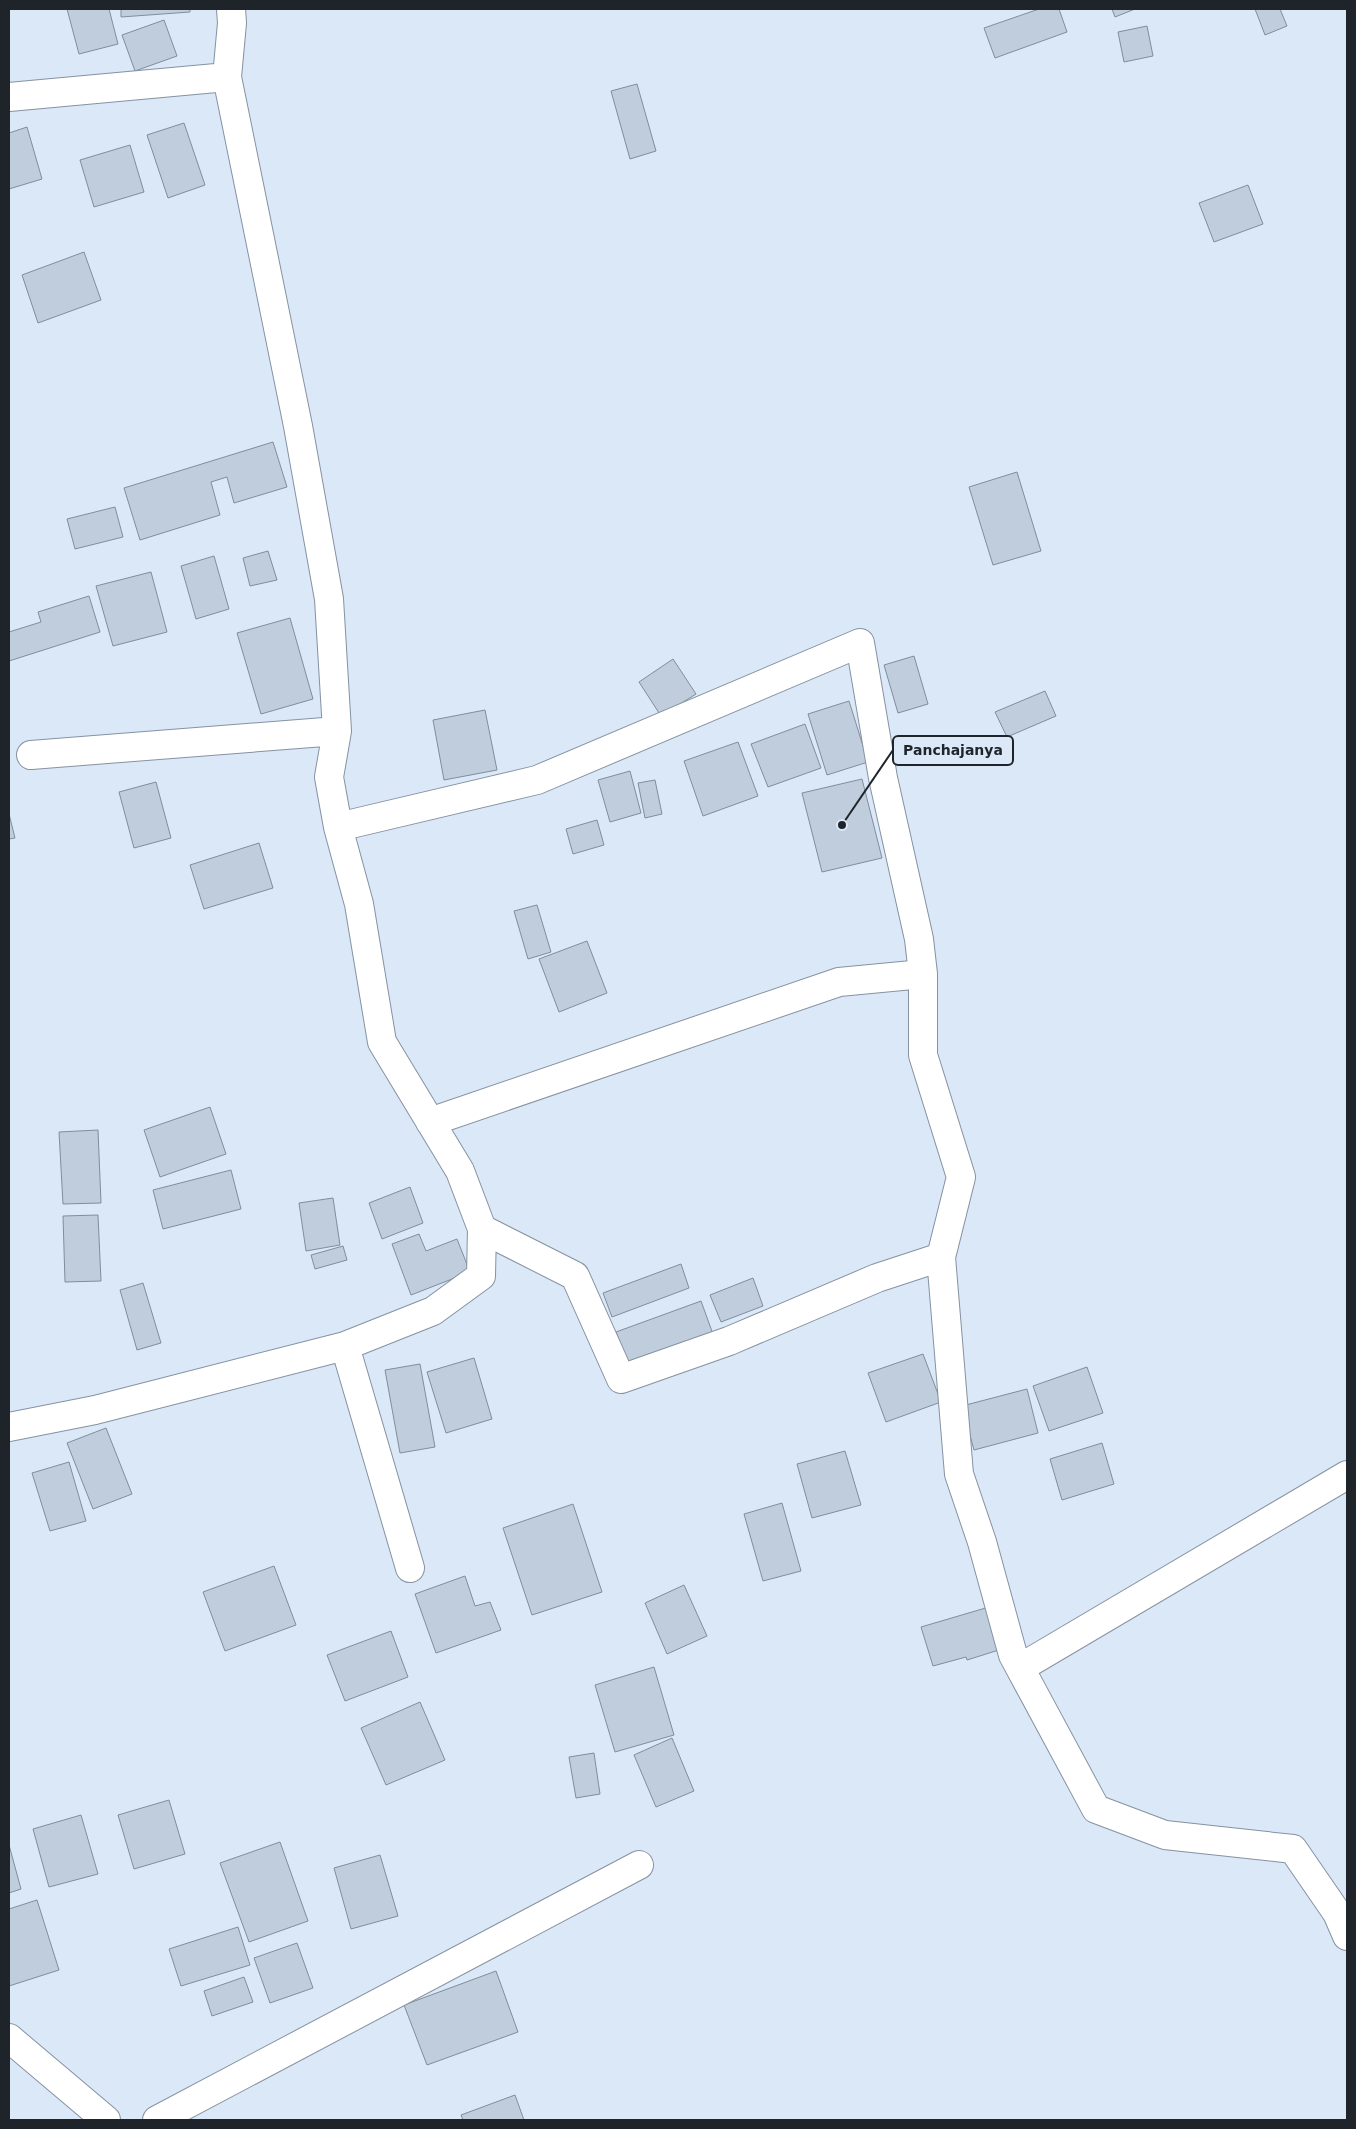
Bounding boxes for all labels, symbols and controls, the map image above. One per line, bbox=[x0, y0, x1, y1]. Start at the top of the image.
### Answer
callout: Panchajanya bbox=[893, 736, 1013, 765]
text: Panchajanya bbox=[903, 742, 1003, 758]

